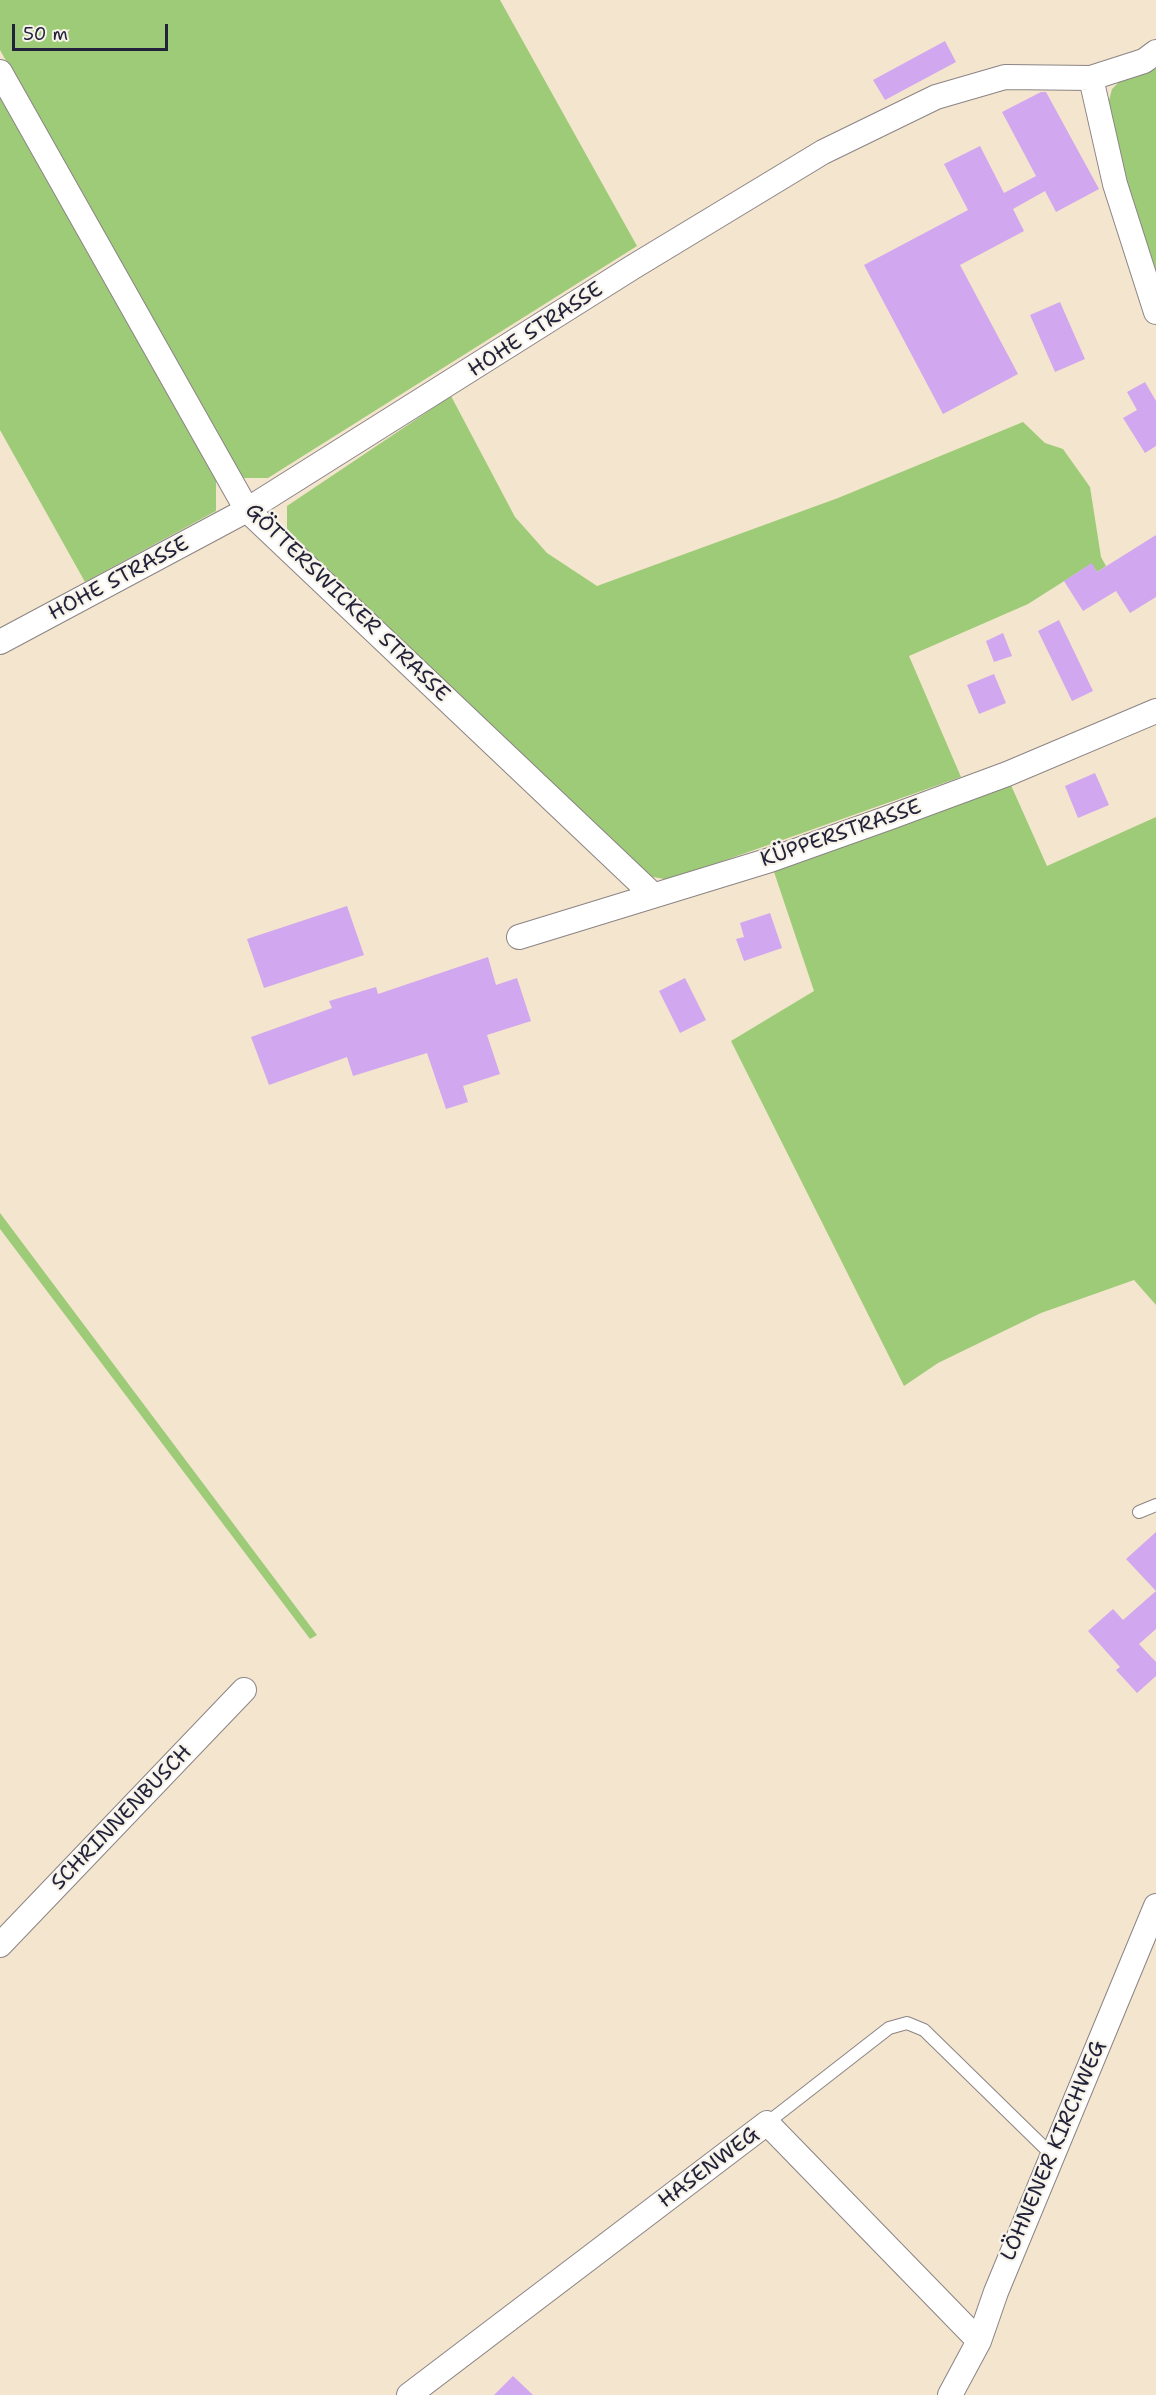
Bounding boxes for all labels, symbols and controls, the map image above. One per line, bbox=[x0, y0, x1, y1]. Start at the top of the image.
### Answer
scale bar bbox=[15, 12, 171, 50]
text: 50 m bbox=[23, 22, 68, 46]
street label: HOHE STRASSE bbox=[464, 277, 608, 383]
street label: GÖTTERSWICKER STRASSE bbox=[240, 499, 454, 707]
street label: HOHE STRASSE bbox=[45, 531, 193, 627]
street label: KÜPPERSTRASSE bbox=[757, 795, 925, 873]
street label: SCHRINNENBUSCH bbox=[46, 1740, 198, 1896]
street label: LÖHNENER KIRCHWEG bbox=[996, 2037, 1112, 2265]
street label: HASENWEG bbox=[654, 2122, 764, 2214]

